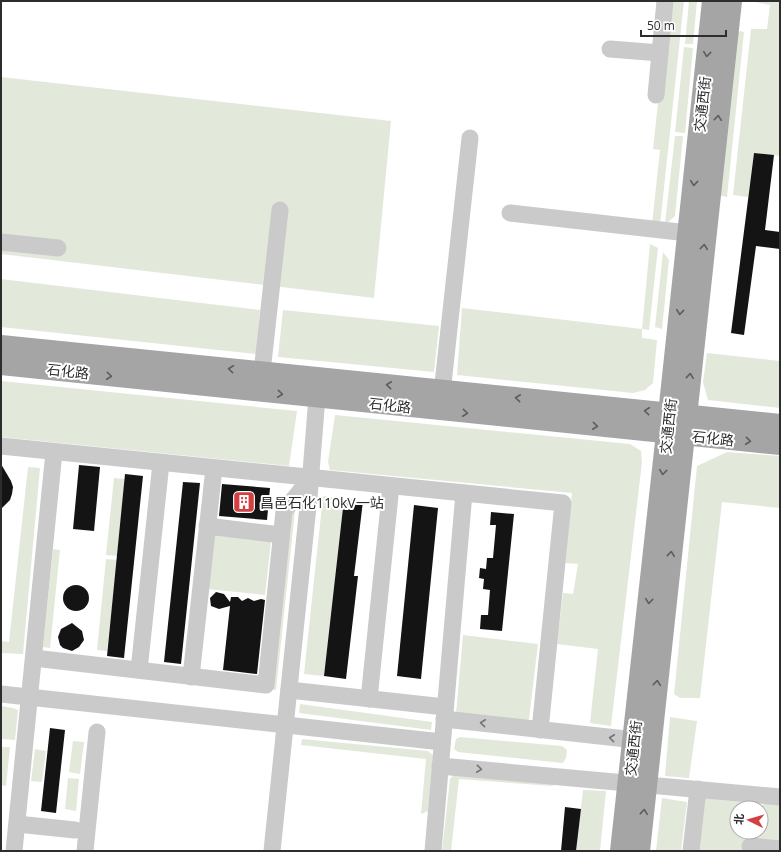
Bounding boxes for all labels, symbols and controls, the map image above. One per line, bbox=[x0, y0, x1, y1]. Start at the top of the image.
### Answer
scale bar bbox=[641, 12, 726, 38]
text: 50 m bbox=[647, 17, 675, 34]
one-way arrow bbox=[703, 51, 712, 57]
street label: 交通西街 bbox=[690, 75, 714, 133]
one-way arrow bbox=[714, 115, 723, 121]
one-way arrow bbox=[689, 180, 698, 186]
one-way arrow bbox=[700, 244, 709, 250]
one-way arrow bbox=[676, 309, 685, 315]
street label: 石化路 bbox=[46, 359, 90, 383]
one-way arrow bbox=[228, 365, 234, 374]
one-way arrow bbox=[106, 371, 112, 380]
one-way arrow bbox=[686, 373, 695, 379]
one-way arrow bbox=[386, 380, 392, 389]
one-way arrow bbox=[277, 389, 284, 398]
street label: 石化路 bbox=[368, 393, 412, 417]
one-way arrow bbox=[515, 394, 521, 403]
street label: 交通西街 bbox=[656, 397, 680, 455]
one-way arrow bbox=[644, 407, 650, 416]
one-way arrow bbox=[462, 408, 469, 417]
one-way arrow bbox=[592, 421, 598, 430]
street label: 石化路 bbox=[691, 426, 735, 450]
one-way arrow bbox=[745, 436, 751, 445]
one-way arrow bbox=[659, 469, 668, 475]
building icon: 昌邑石化110kV一站 bbox=[231, 489, 257, 515]
place label: 昌邑石化110kV一站 bbox=[260, 493, 384, 512]
one-way arrow bbox=[666, 551, 675, 557]
one-way arrow bbox=[645, 598, 654, 604]
one-way arrow bbox=[653, 680, 662, 686]
one-way arrow bbox=[480, 719, 486, 728]
street label: 交通西街 bbox=[621, 719, 645, 777]
one-way arrow bbox=[609, 733, 615, 742]
one-way arrow bbox=[476, 765, 482, 774]
north arrow bbox=[729, 800, 769, 840]
one-way arrow bbox=[639, 809, 648, 815]
text: 北 bbox=[731, 813, 746, 825]

